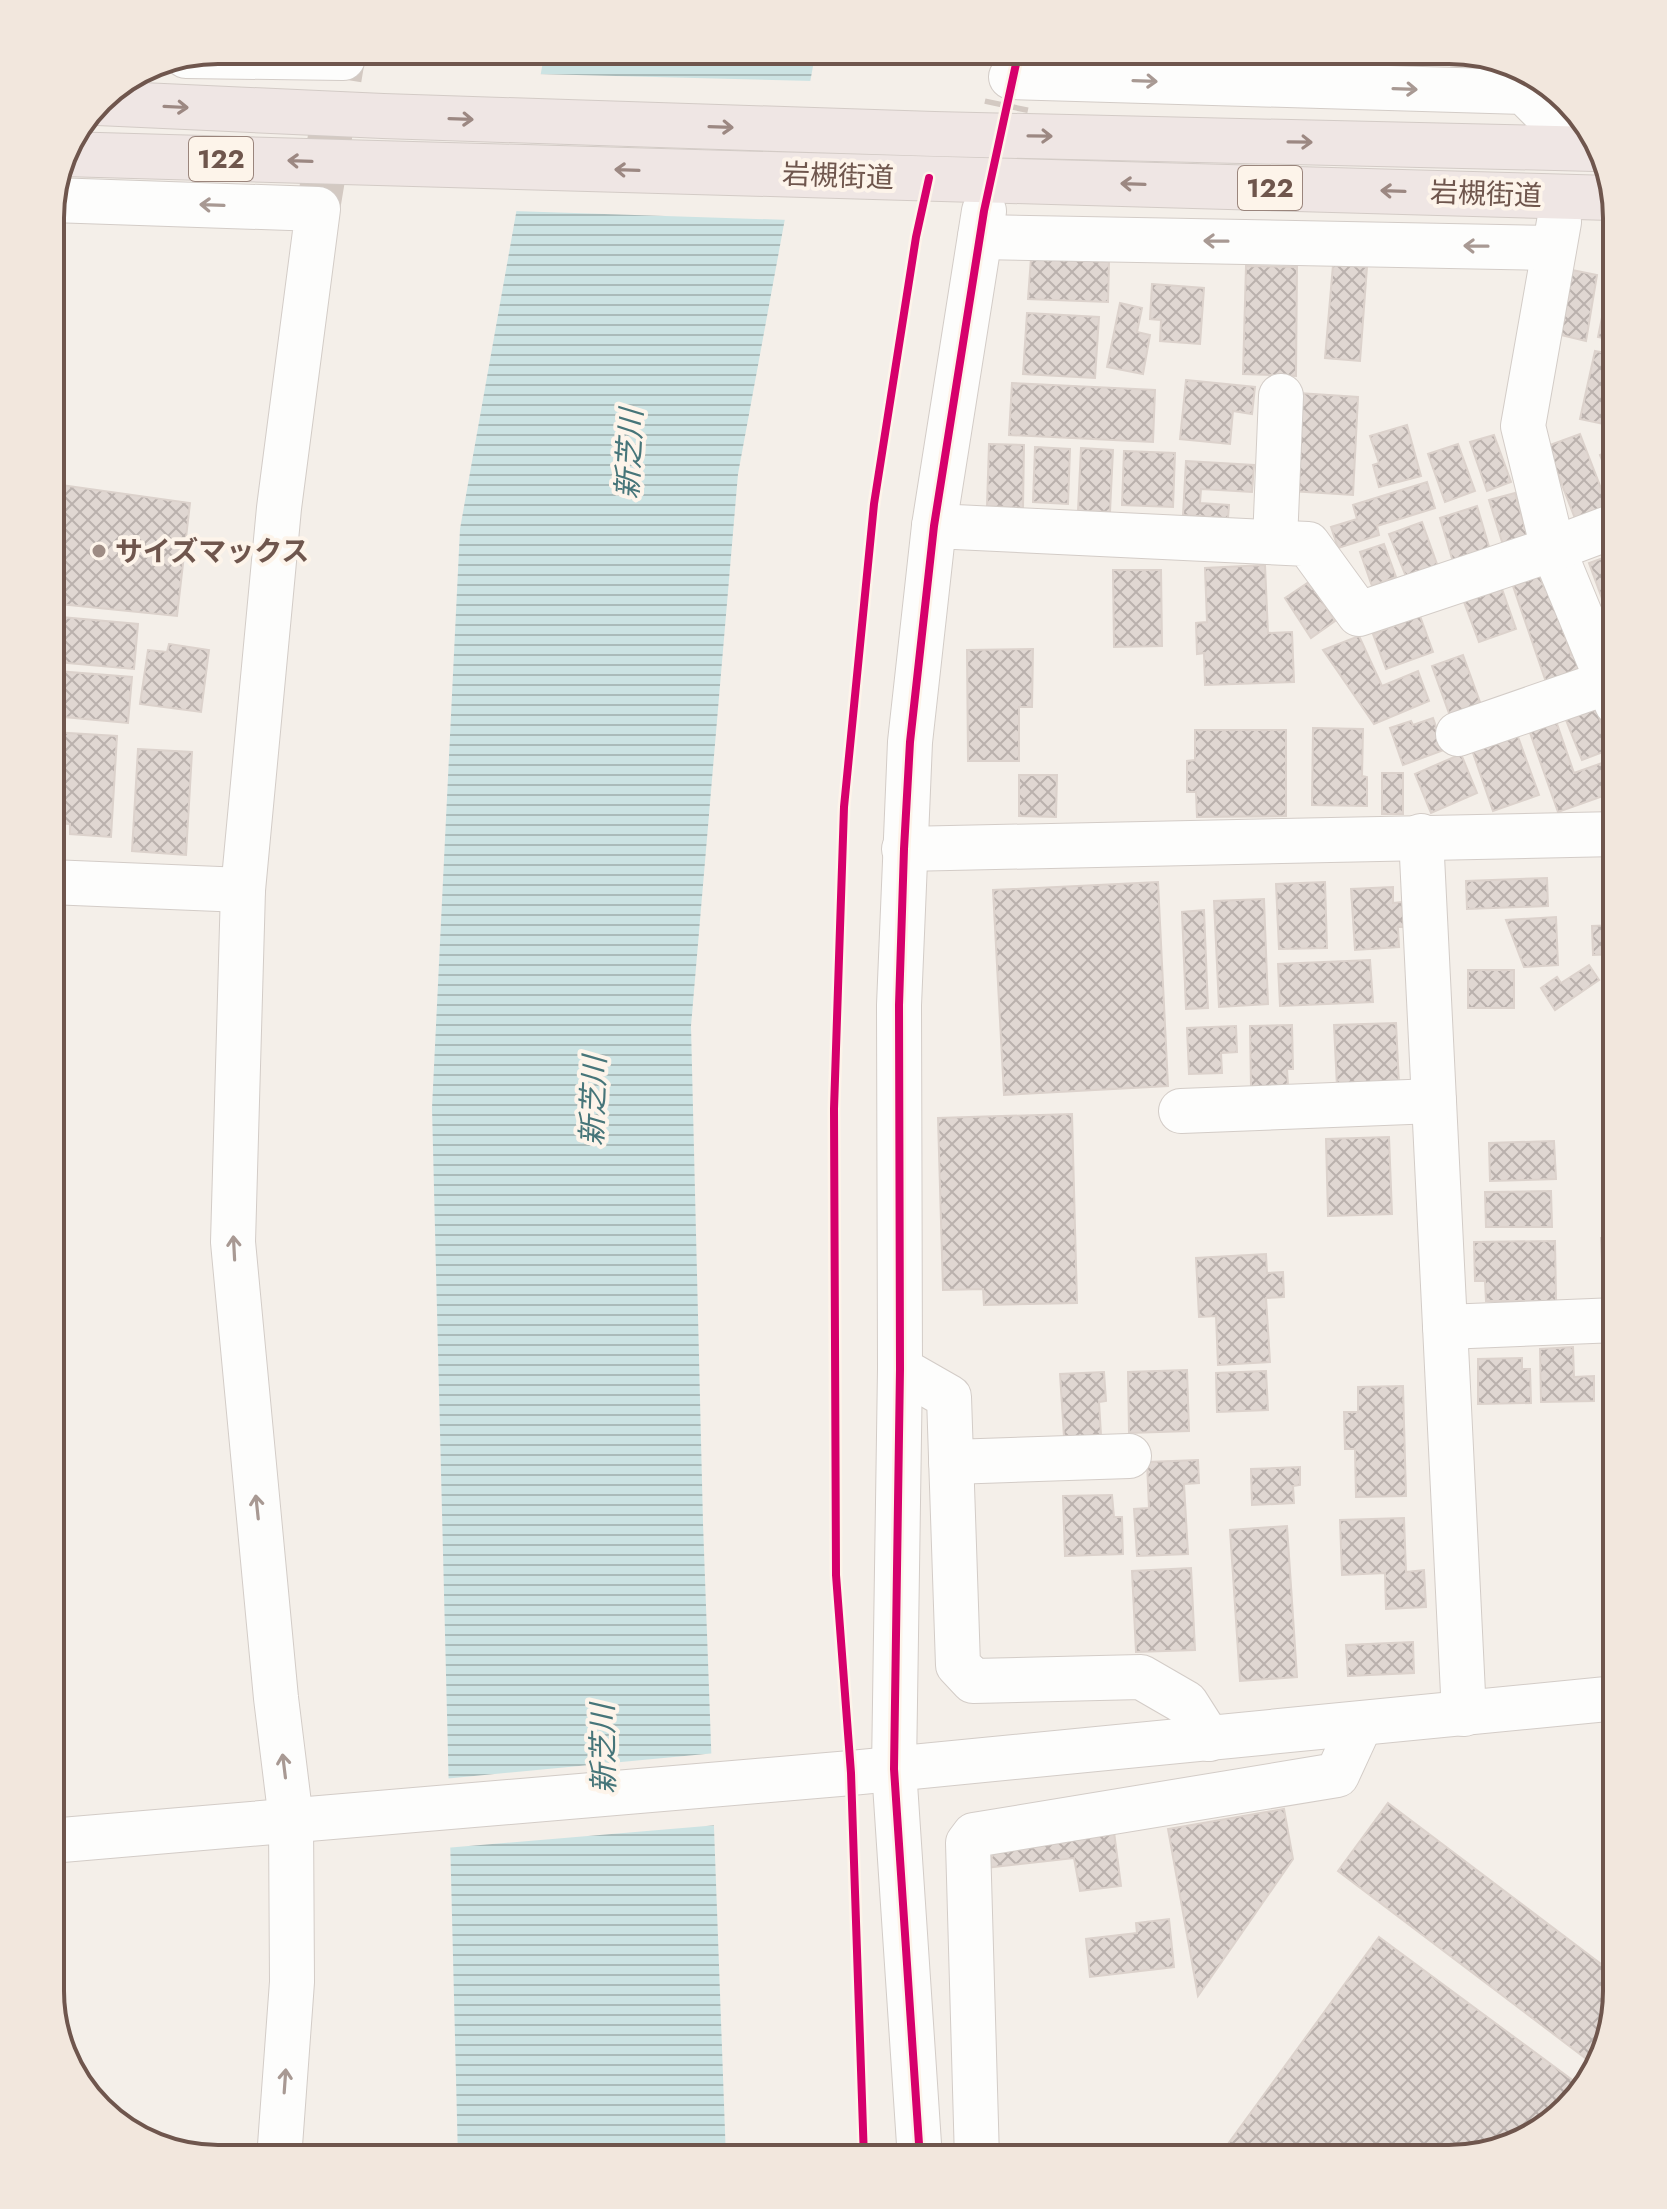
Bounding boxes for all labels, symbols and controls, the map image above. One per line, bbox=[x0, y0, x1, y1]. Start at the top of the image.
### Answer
one-way arrow bbox=[1131, 73, 1158, 89]
one-way arrow bbox=[1391, 81, 1418, 96]
one-way arrow bbox=[162, 99, 189, 114]
one-way arrow bbox=[447, 111, 474, 126]
one-way arrow bbox=[707, 119, 734, 135]
one-way arrow bbox=[1026, 129, 1053, 144]
one-way arrow bbox=[1286, 134, 1313, 150]
road number: 122 bbox=[189, 137, 253, 181]
one-way arrow bbox=[288, 154, 314, 169]
street label: 岩槻街道 bbox=[781, 154, 895, 198]
one-way arrow bbox=[614, 163, 641, 178]
road number: 122 bbox=[1238, 166, 1302, 210]
street label: 岩槻街道 bbox=[1429, 172, 1543, 216]
one-way arrow bbox=[1120, 176, 1147, 192]
one-way arrow bbox=[1380, 184, 1407, 199]
one-way arrow bbox=[199, 198, 226, 213]
one-way arrow bbox=[1203, 234, 1230, 249]
one-way arrow bbox=[1463, 239, 1490, 254]
water label: 新芝川 bbox=[605, 405, 653, 500]
place label: サイズマックス bbox=[115, 531, 309, 572]
marker: サイズマックス bbox=[90, 542, 108, 560]
water label: 新芝川 bbox=[570, 1052, 616, 1147]
one-way arrow bbox=[226, 1235, 241, 1262]
one-way arrow bbox=[249, 1494, 264, 1521]
water label: 新芝川 bbox=[581, 1701, 625, 1794]
one-way arrow bbox=[277, 1753, 292, 1780]
one-way arrow bbox=[278, 2068, 293, 2095]

